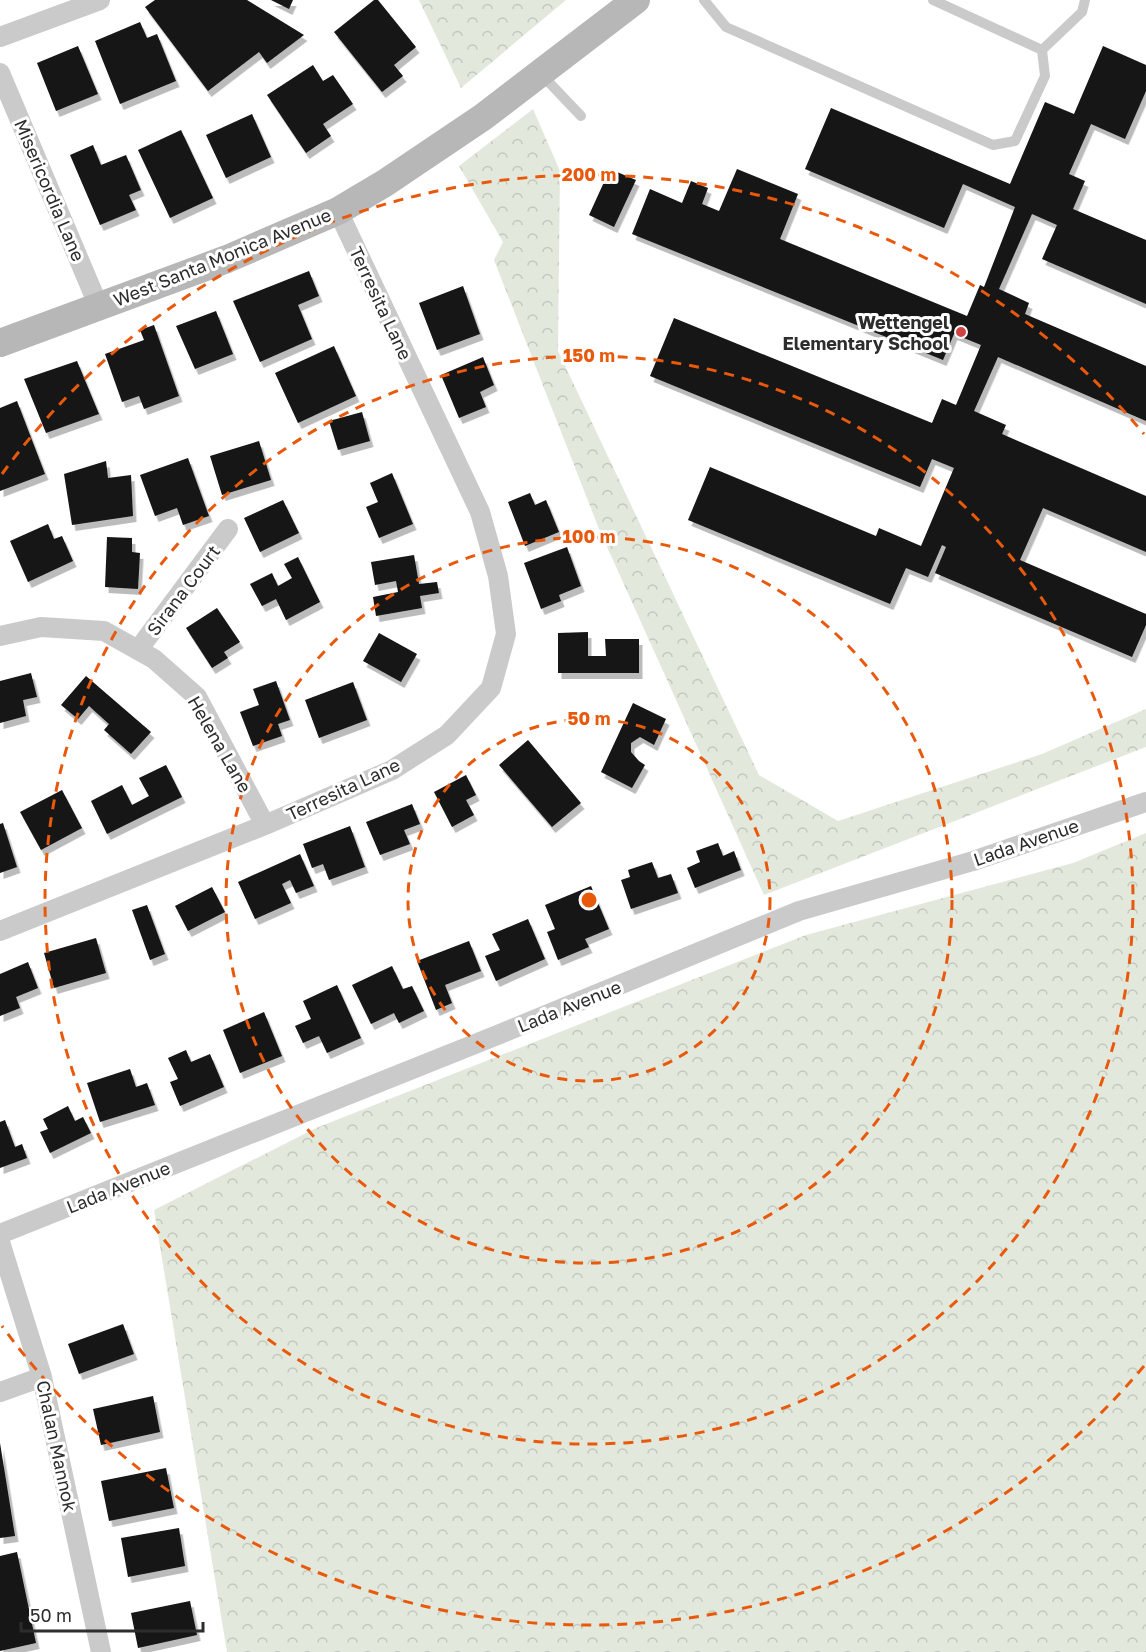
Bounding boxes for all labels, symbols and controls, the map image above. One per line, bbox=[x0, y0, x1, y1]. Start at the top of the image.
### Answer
street label: Misericordia Lane bbox=[10, 116, 90, 264]
text: 200 m bbox=[562, 163, 616, 185]
street label: West Santa Monica Avenue bbox=[110, 203, 334, 311]
street label: Terresita Lane bbox=[345, 243, 417, 363]
place label: Wettengel Elementary School bbox=[783, 311, 949, 354]
marker: Wettengel Elementary School bbox=[954, 325, 968, 339]
text: 150 m bbox=[563, 344, 615, 366]
text: 100 m bbox=[563, 525, 615, 547]
street label: Sirana Court bbox=[142, 540, 224, 640]
street label: Helena Lane bbox=[183, 692, 257, 796]
text: 50 m bbox=[568, 707, 610, 729]
street label: Terresita Lane bbox=[283, 753, 403, 825]
street label: Lada Avenue bbox=[970, 814, 1082, 870]
centre of rings bbox=[579, 890, 599, 910]
street label: Lada Avenue bbox=[514, 975, 624, 1037]
street label: Lada Avenue bbox=[63, 1156, 173, 1218]
street label: Chalan Mannok bbox=[32, 1378, 82, 1514]
scale bar bbox=[21, 1595, 202, 1633]
text: 50 m bbox=[30, 1604, 72, 1626]

